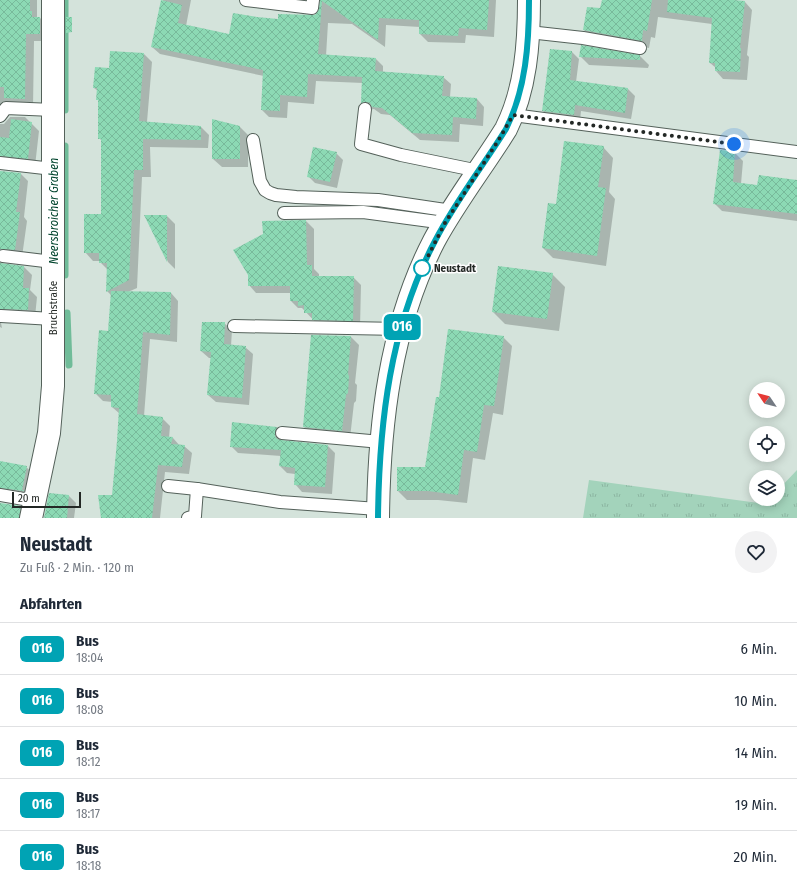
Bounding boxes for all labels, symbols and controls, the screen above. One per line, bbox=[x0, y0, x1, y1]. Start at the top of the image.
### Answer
your location bbox=[724, 134, 744, 154]
water label: Neersbroicher Graben bbox=[47, 158, 61, 264]
marker: Neustadt bbox=[413, 259, 431, 277]
place label: Neustadt bbox=[434, 262, 476, 275]
street label: Bruchstraße bbox=[47, 281, 60, 335]
line badge: 016 bbox=[379, 314, 425, 340]
text: 016 bbox=[392, 318, 412, 335]
north arrow bbox=[749, 382, 785, 418]
map controls bbox=[749, 382, 785, 506]
button: locate bbox=[749, 426, 785, 462]
button: layers bbox=[749, 470, 785, 506]
scale bar bbox=[12, 490, 81, 509]
text: 20 m bbox=[18, 492, 40, 505]
button: heart bbox=[735, 531, 777, 573]
text: Neustadt bbox=[20, 533, 92, 556]
text: Zu Fuß · 2 Min. · 120 m bbox=[20, 560, 134, 575]
text: Abfahrten bbox=[20, 595, 82, 613]
text: Bus bbox=[76, 632, 99, 650]
text: 016 bbox=[32, 640, 52, 657]
text: 6 Min. bbox=[741, 640, 777, 658]
text: 18:04 bbox=[76, 650, 103, 665]
text: Bus bbox=[76, 684, 99, 702]
text: 016 bbox=[32, 692, 52, 709]
text: 10 Min. bbox=[734, 692, 777, 710]
text: 18:08 bbox=[76, 702, 104, 717]
text: Bus bbox=[76, 736, 99, 754]
text: 016 bbox=[32, 744, 52, 761]
text: 14 Min. bbox=[735, 744, 777, 762]
text: 18:12 bbox=[76, 754, 101, 769]
text: Bus bbox=[76, 788, 99, 806]
text: 016 bbox=[32, 796, 52, 813]
text: 19 Min. bbox=[735, 796, 777, 814]
text: 18:17 bbox=[76, 806, 100, 821]
text: Bus bbox=[76, 840, 99, 858]
text: 016 bbox=[32, 848, 52, 865]
text: 20 Min. bbox=[734, 848, 777, 866]
text: 18:18 bbox=[76, 858, 101, 873]

